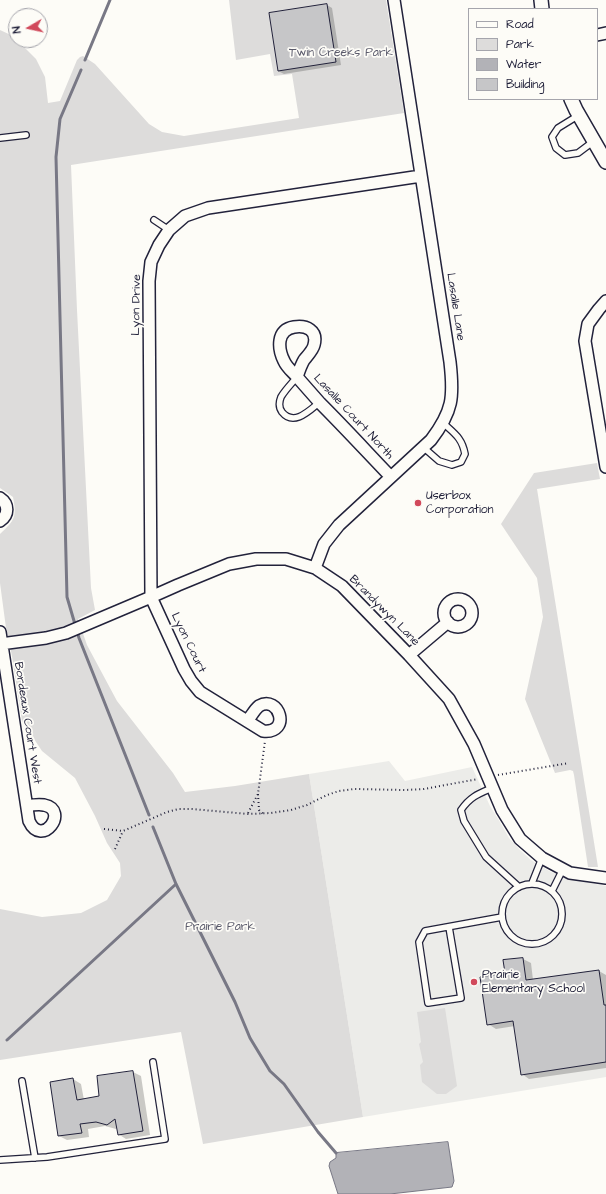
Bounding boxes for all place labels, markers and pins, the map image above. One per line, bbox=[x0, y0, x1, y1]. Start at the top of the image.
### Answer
place label: Userbox Corporation bbox=[426, 489, 493, 517]
marker: Userbox Corporation bbox=[413, 498, 423, 508]
place label: Prairie Elementary School bbox=[482, 968, 585, 996]
marker: Prairie Elementary School bbox=[469, 977, 479, 987]

